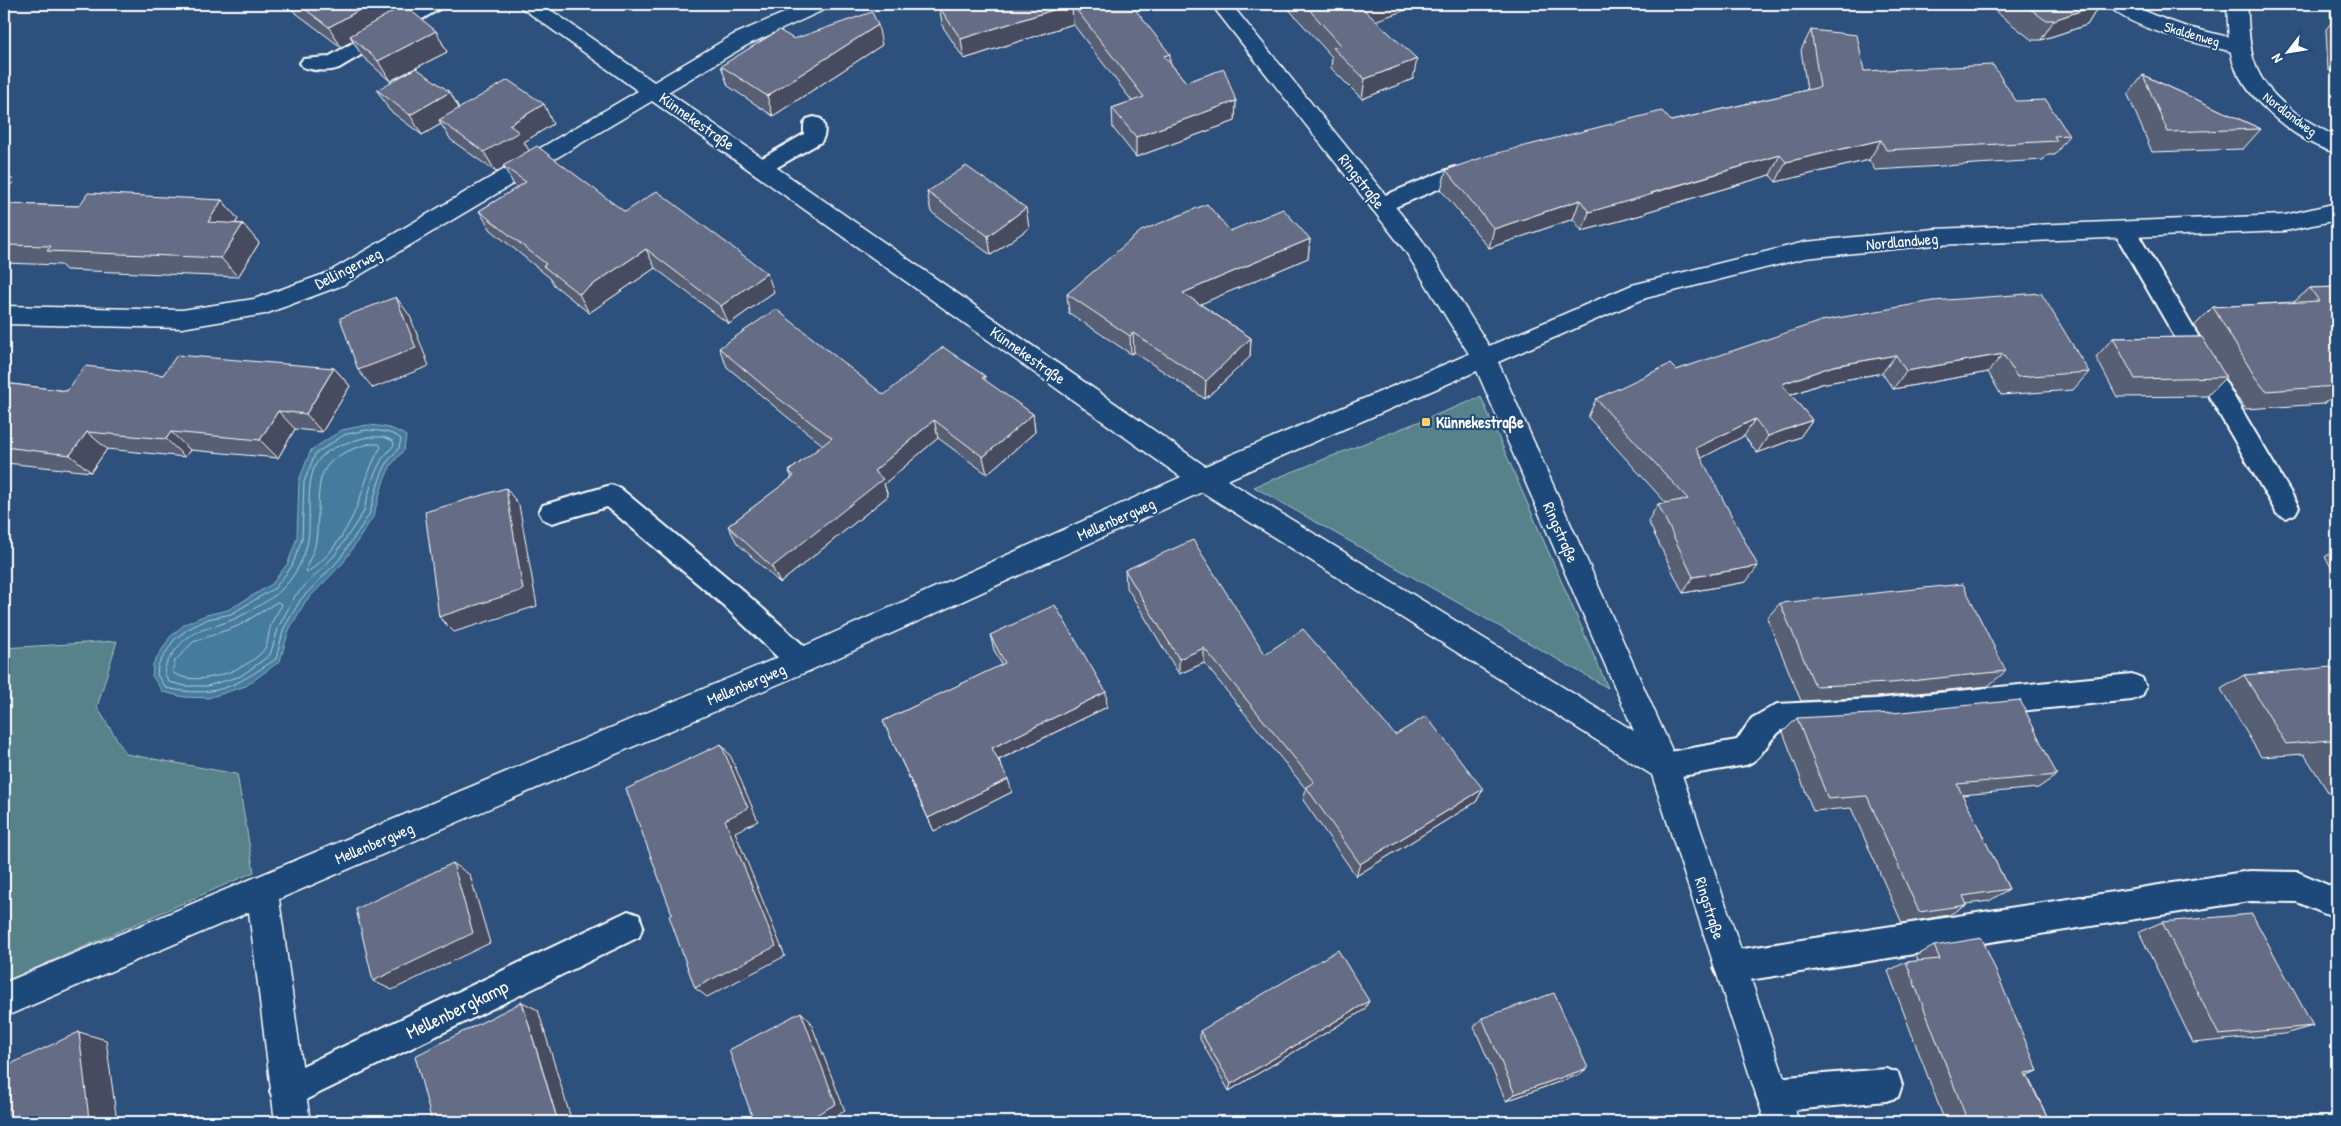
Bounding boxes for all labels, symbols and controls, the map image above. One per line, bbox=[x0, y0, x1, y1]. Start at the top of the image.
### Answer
street label: Skaldenweg bbox=[2162, 17, 2222, 51]
north arrow bbox=[2264, 28, 2314, 78]
text: N bbox=[2266, 50, 2286, 67]
street label: Künnekestraße bbox=[655, 87, 740, 155]
street label: Nordlandweg bbox=[2259, 87, 2321, 141]
street label: Ringstraße bbox=[1334, 149, 1391, 214]
street label: Nordlandweg bbox=[1865, 227, 1939, 255]
street label: Dellingerweg bbox=[311, 242, 385, 294]
street label: Künnekestraße bbox=[986, 321, 1071, 389]
place label: Künnekestraße bbox=[1436, 411, 1524, 434]
marker: Künnekestraße bbox=[1420, 416, 1432, 428]
street label: Mellenbergweg bbox=[1073, 492, 1159, 546]
street label: Ringstraße bbox=[1538, 498, 1584, 566]
street label: Mellenbergweg bbox=[703, 658, 789, 710]
street label: Mellenbergweg bbox=[331, 817, 417, 869]
street label: Ringstraße bbox=[1690, 874, 1731, 942]
street label: Mellenbergkamp bbox=[402, 973, 512, 1045]

